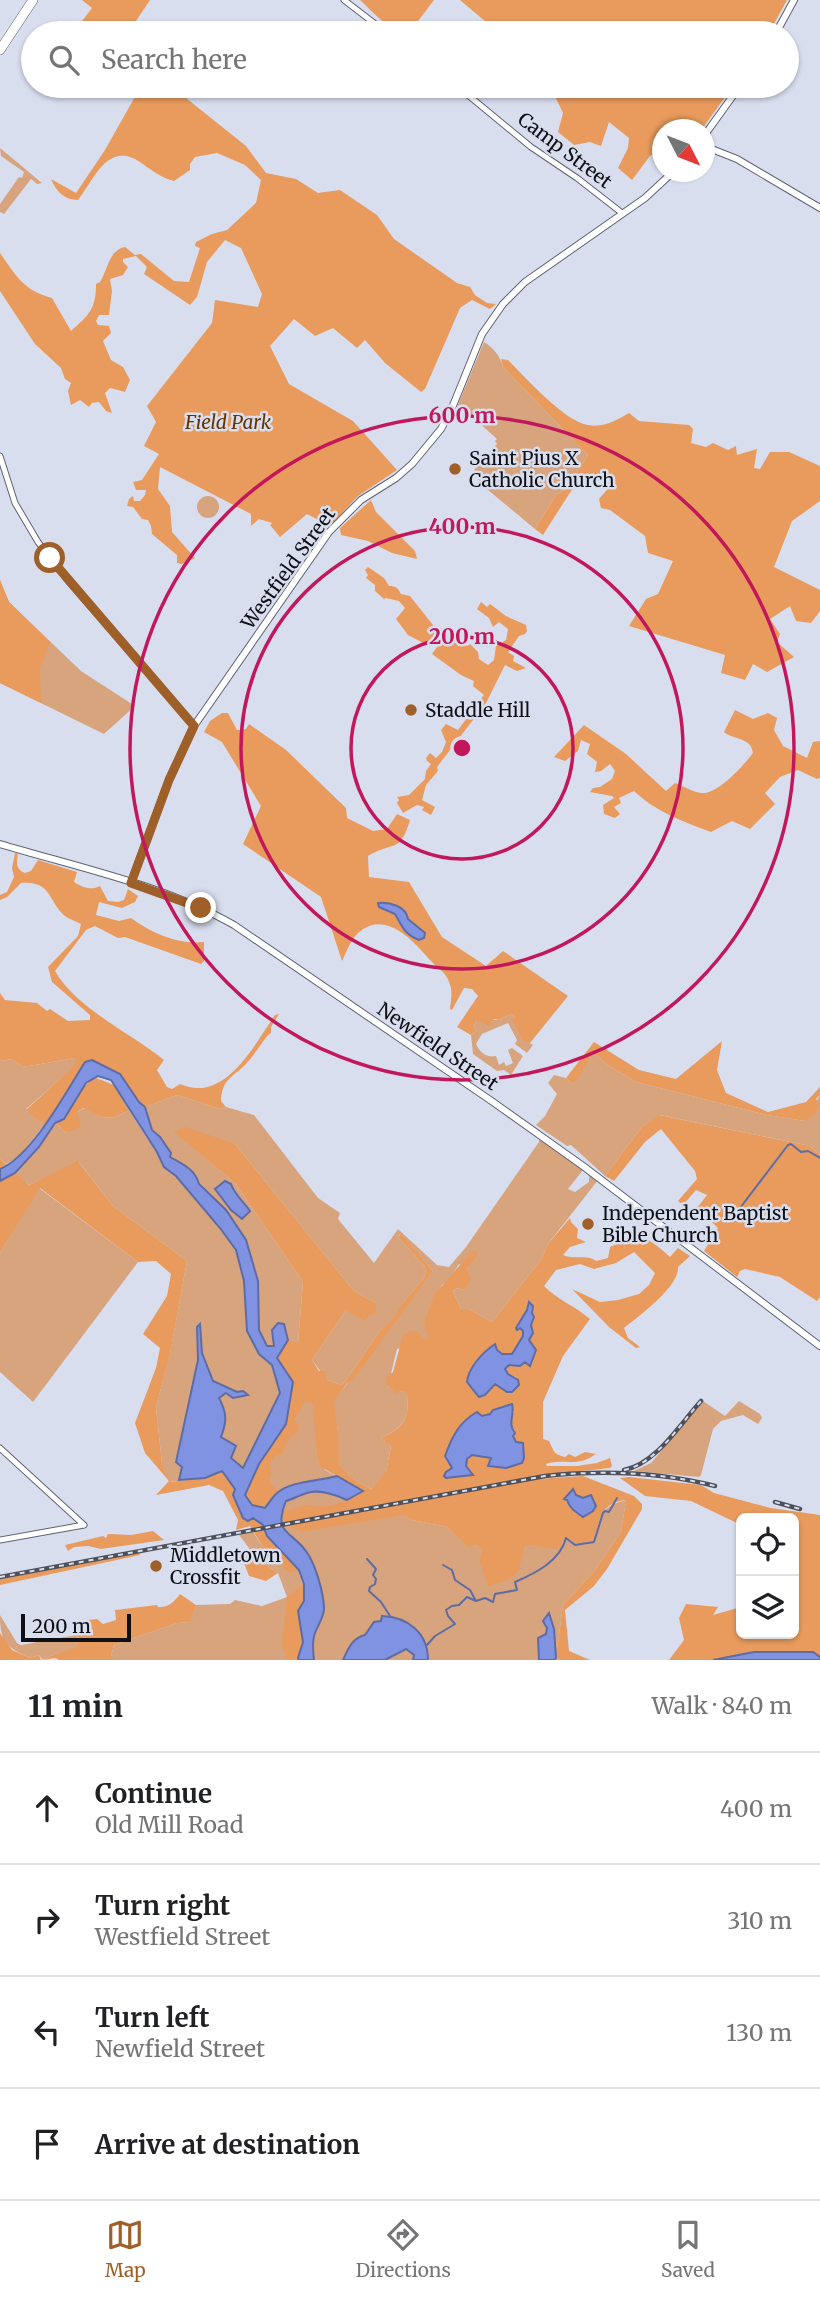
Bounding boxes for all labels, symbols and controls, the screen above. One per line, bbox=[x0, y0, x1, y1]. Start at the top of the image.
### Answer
search box bbox=[21, 21, 799, 98]
icon: search bbox=[45, 41, 83, 79]
text: Search here bbox=[101, 43, 247, 76]
street label: Camp Street bbox=[513, 107, 617, 194]
north arrow bbox=[652, 119, 715, 182]
text: 600 m bbox=[429, 402, 495, 429]
park label: Field Park bbox=[184, 410, 272, 434]
place label: Saint Pius X Catholic Church bbox=[469, 446, 615, 492]
marker: Saint Pius X Catholic Church bbox=[447, 461, 463, 477]
street label: Westfield Street bbox=[235, 502, 341, 634]
text: 400 m bbox=[428, 513, 496, 540]
route start bbox=[34, 542, 65, 573]
text: 200 m bbox=[429, 623, 495, 650]
place label: Staddle Hill bbox=[425, 698, 531, 722]
marker: Staddle Hill bbox=[403, 702, 419, 718]
centre of rings bbox=[450, 736, 474, 760]
route end bbox=[185, 892, 216, 923]
street label: Newfield Street bbox=[373, 997, 503, 1096]
place label: Independent Baptist Bible Church bbox=[602, 1201, 789, 1247]
marker: Independent Baptist Bible Church bbox=[580, 1216, 596, 1232]
map controls bbox=[736, 1513, 799, 1639]
button: locate bbox=[736, 1513, 799, 1576]
place label: Middletown Crossfit bbox=[170, 1543, 281, 1589]
marker: Middletown Crossfit bbox=[148, 1558, 164, 1574]
button: layers bbox=[736, 1576, 799, 1639]
scale bar bbox=[21, 1611, 131, 1643]
text: 200 m bbox=[32, 1614, 91, 1638]
text: 11 min bbox=[28, 1687, 123, 1725]
text: Walk · 840 m bbox=[652, 1691, 792, 1720]
text: Continue bbox=[95, 1777, 212, 1810]
icon: ahead bbox=[28, 1789, 66, 1827]
text: 400 m bbox=[720, 1794, 792, 1823]
text: Old Mill Road bbox=[95, 1810, 244, 1839]
text: Turn right bbox=[95, 1889, 230, 1922]
icon: right bbox=[28, 1901, 66, 1939]
text: 310 m bbox=[727, 1906, 792, 1935]
text: Westfield Street bbox=[95, 1922, 270, 1951]
text: Turn left bbox=[95, 2001, 209, 2034]
icon: left bbox=[28, 2013, 66, 2051]
text: 130 m bbox=[726, 2018, 792, 2047]
text: Newfield Street bbox=[95, 2034, 265, 2063]
icon: arrive bbox=[28, 2125, 66, 2163]
text: Arrive at destination bbox=[95, 2128, 360, 2161]
tab: Map bbox=[105, 2216, 146, 2282]
tab: Directions bbox=[356, 2216, 451, 2282]
tab: Saved bbox=[661, 2216, 715, 2282]

